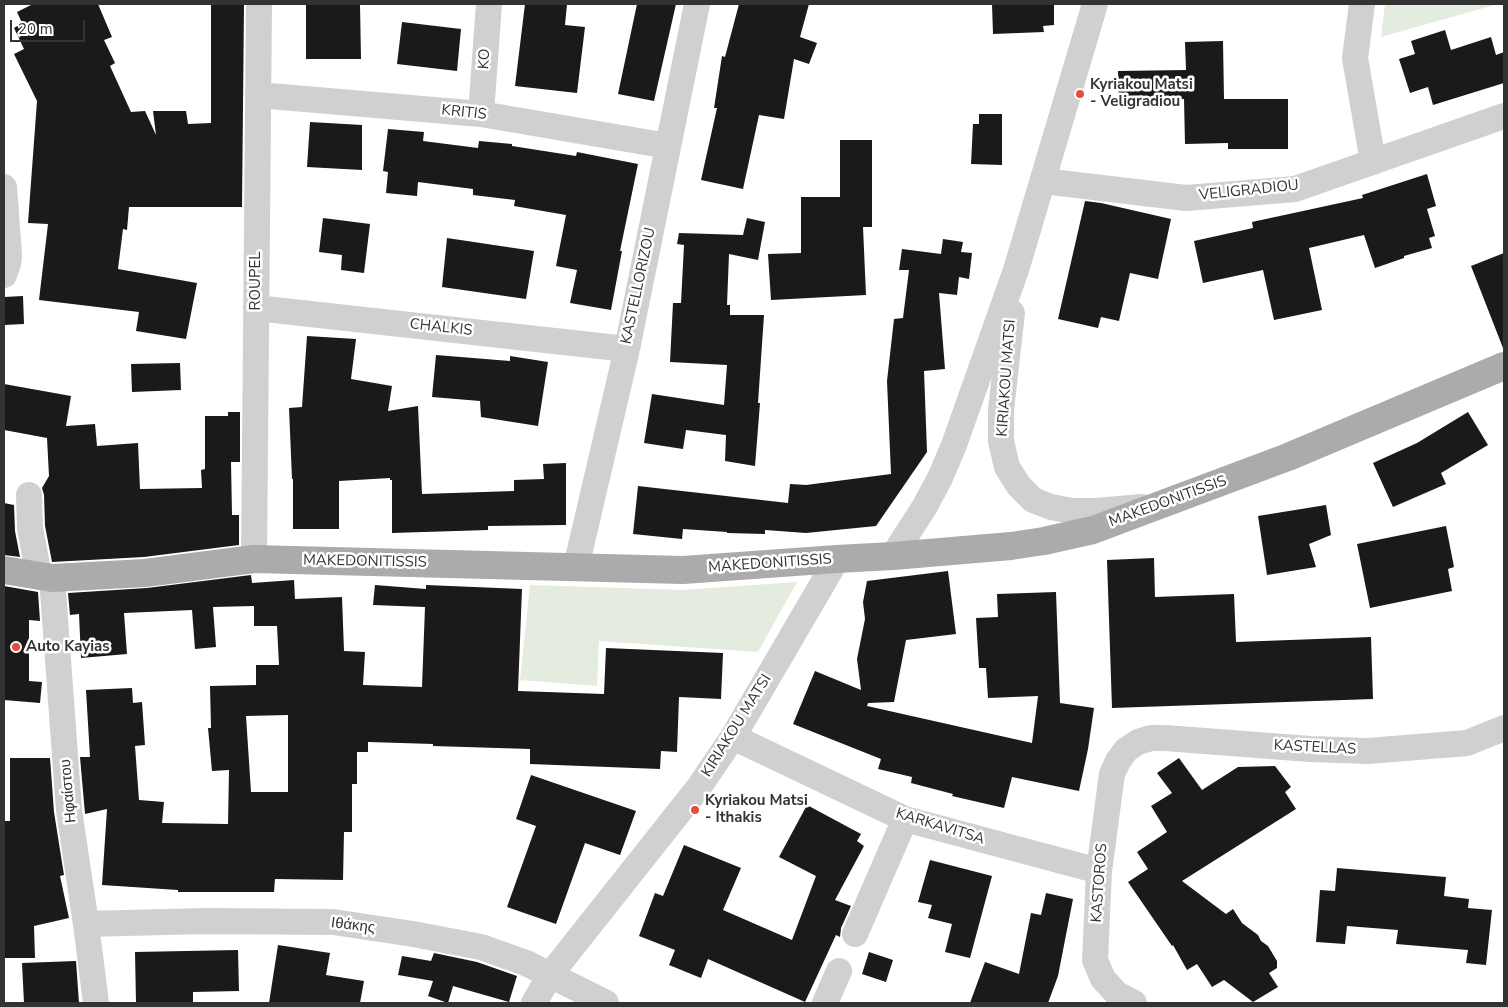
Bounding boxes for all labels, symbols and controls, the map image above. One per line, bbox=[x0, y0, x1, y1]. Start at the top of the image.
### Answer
scale bar bbox=[12, 10, 88, 42]
text: 20 m bbox=[18, 19, 53, 39]
street label: KO bbox=[475, 48, 495, 70]
place label: Kyriakou Matsi - Veligradiou bbox=[1090, 76, 1193, 111]
marker: Kyriakou Matsi - Veligradiou bbox=[1074, 88, 1086, 100]
street label: KRITIS bbox=[441, 102, 487, 124]
street label: VELIGRADIOU bbox=[1198, 177, 1300, 205]
street label: KASTELLORIZOU bbox=[618, 226, 660, 346]
street label: ROUPEL bbox=[247, 252, 265, 310]
street label: CHALKIS bbox=[409, 316, 473, 340]
street label: KIRIAKOU MATSI bbox=[994, 319, 1020, 437]
street label: MAKEDONITISSIS bbox=[1107, 472, 1229, 532]
street label: MAKEDONITISSIS bbox=[708, 551, 832, 577]
street label: MAKEDONITISSIS bbox=[303, 552, 427, 572]
place label: Auto Kayias bbox=[26, 638, 110, 656]
marker: Auto Kayias bbox=[10, 641, 22, 653]
street label: KIRIAKOU MATSI bbox=[698, 671, 776, 781]
street label: KASTELLAS bbox=[1273, 737, 1357, 759]
street label: Ηφαίστου bbox=[57, 758, 81, 824]
place label: Kyriakou Matsi - Ithakis bbox=[705, 792, 808, 827]
marker: Kyriakou Matsi - Ithakis bbox=[689, 804, 701, 816]
street label: KARKAVITSA bbox=[893, 805, 987, 849]
street label: KASTOROS bbox=[1088, 843, 1112, 923]
street label: Ιθάκης bbox=[330, 914, 376, 938]

